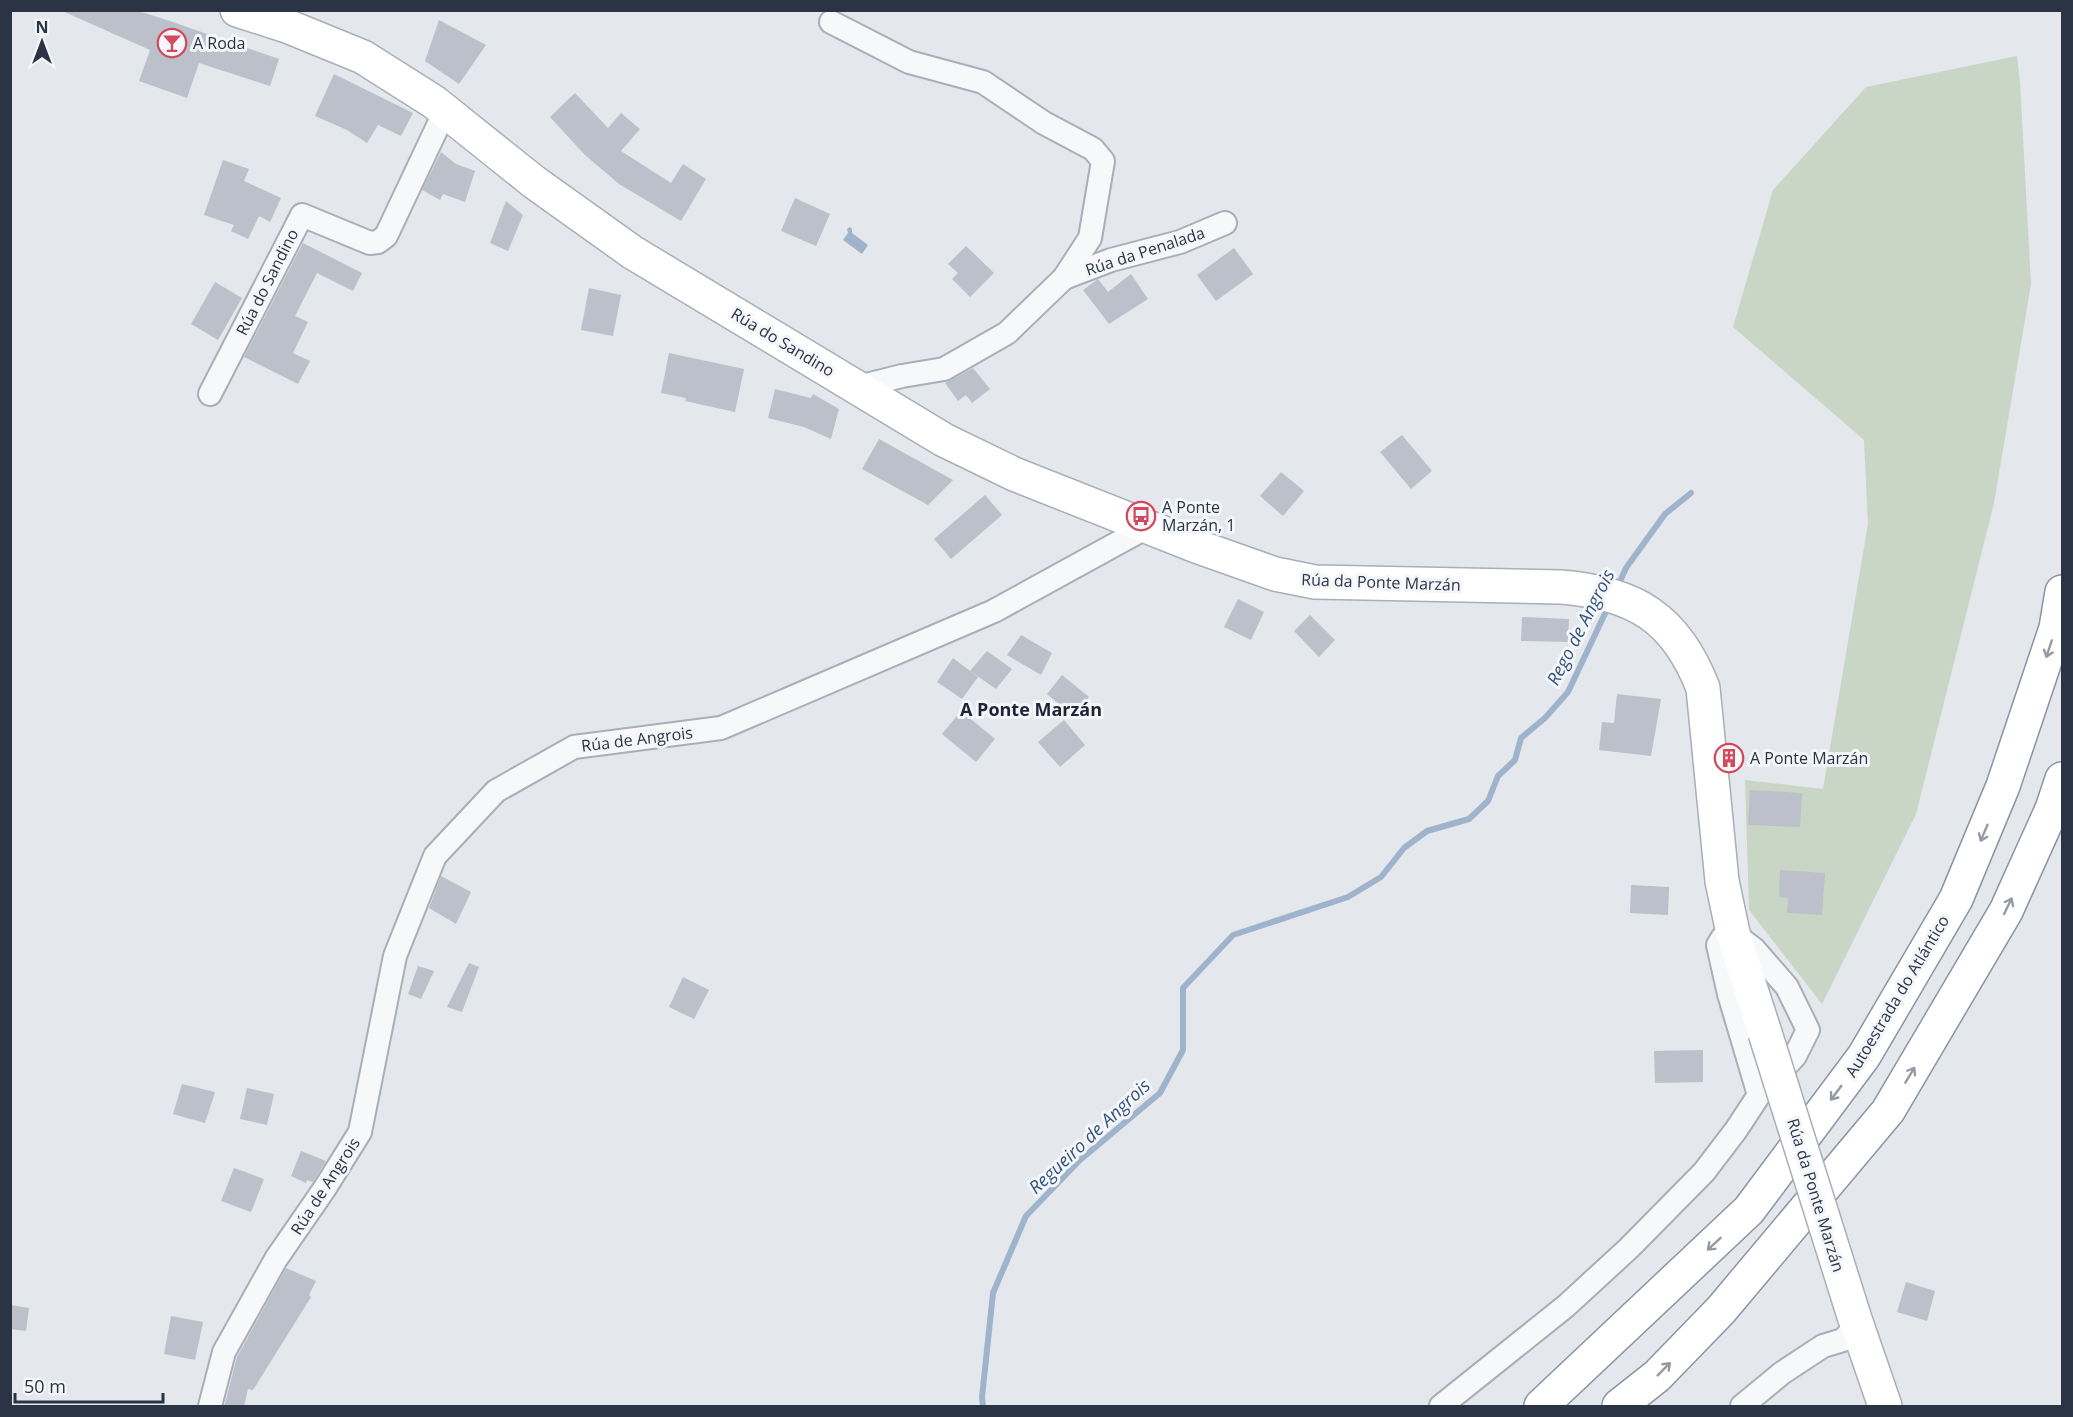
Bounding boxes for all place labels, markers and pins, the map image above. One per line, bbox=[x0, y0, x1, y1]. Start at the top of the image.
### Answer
bar icon: A Roda bbox=[156, 27, 188, 59]
place label: A Roda bbox=[193, 32, 245, 54]
place label: A Ponte Marzán, 1 bbox=[1162, 496, 1235, 536]
bus stop icon: A Ponte Marzán, 1 bbox=[1125, 500, 1157, 532]
building icon: A Ponte Marzán bbox=[1713, 742, 1745, 774]
place label: A Ponte Marzán bbox=[1750, 747, 1868, 769]

